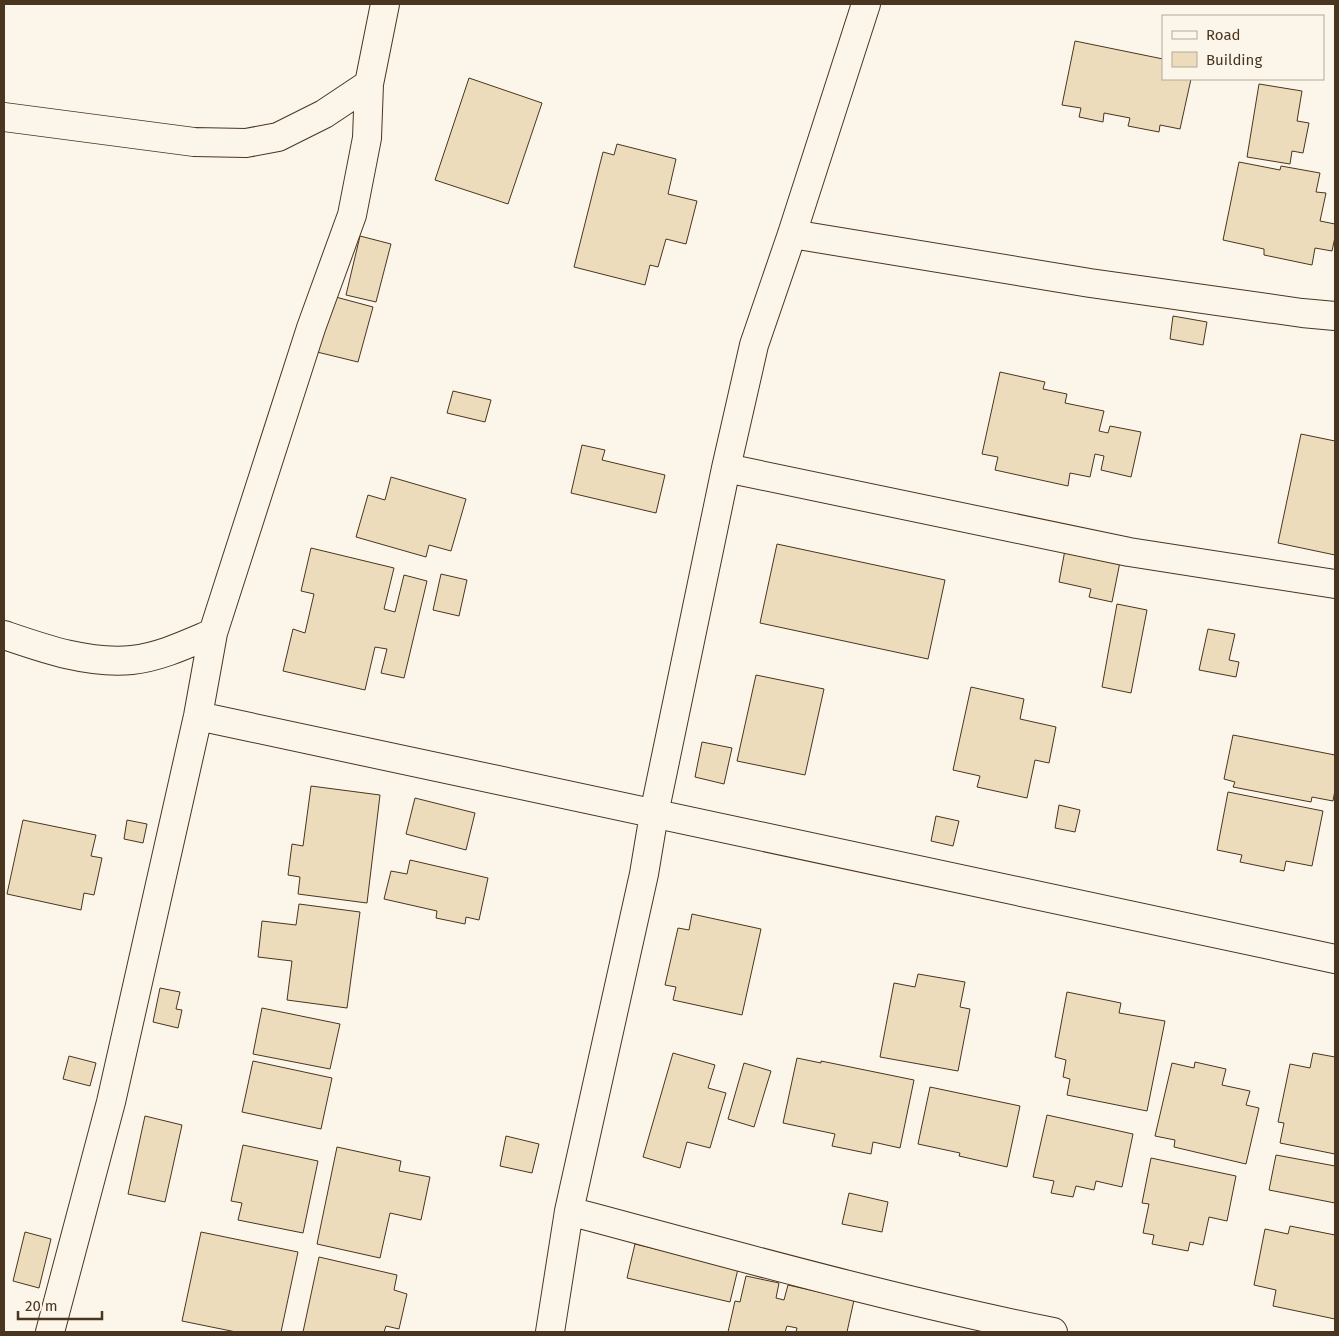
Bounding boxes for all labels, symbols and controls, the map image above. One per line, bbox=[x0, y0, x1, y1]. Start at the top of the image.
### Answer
legend bbox=[1162, 15, 1324, 80]
text: Road bbox=[1206, 26, 1241, 44]
text: Building bbox=[1206, 51, 1262, 69]
scale bar bbox=[18, 1288, 101, 1320]
text: 20 m bbox=[25, 1297, 58, 1315]

